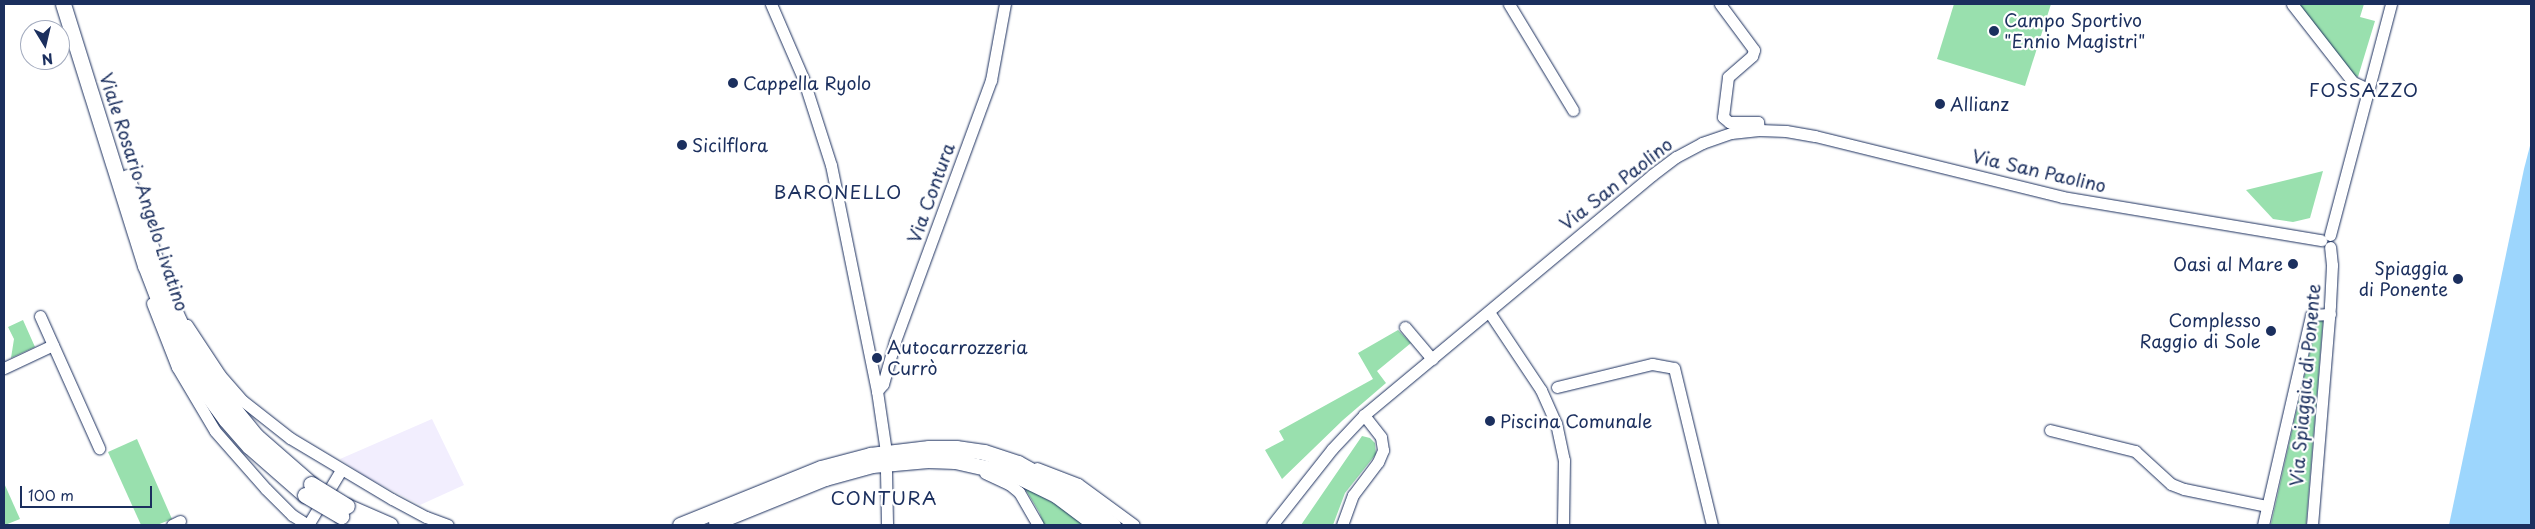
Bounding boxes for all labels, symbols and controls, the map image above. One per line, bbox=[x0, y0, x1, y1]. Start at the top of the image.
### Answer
place label: Campo Sportivo "Ennio Magistri" bbox=[2004, 10, 2145, 52]
north arrow bbox=[20, 20, 70, 70]
marker: Campo Sportivo "Ennio Magistri" bbox=[1988, 25, 2000, 37]
text: N bbox=[40, 48, 54, 71]
street label: Viale Rosario Angelo Livatino bbox=[95, 69, 193, 315]
place label: Cappella Ryolo bbox=[743, 72, 871, 94]
marker: Cappella Ryolo bbox=[727, 77, 739, 89]
district label: FOSSAZZO bbox=[2307, 79, 2421, 101]
place label: Allianz bbox=[1950, 93, 2009, 115]
marker: Allianz bbox=[1934, 98, 1946, 110]
place label: Sicilflora bbox=[692, 134, 768, 156]
street label: Via San Paolino bbox=[1556, 134, 1676, 234]
marker: Sicilflora bbox=[676, 139, 688, 151]
street label: Via Contura bbox=[903, 140, 959, 246]
street label: Via San Paolino bbox=[1970, 145, 2108, 197]
district label: BARONELLO bbox=[773, 181, 903, 203]
place label: Oasi al Mare bbox=[2171, 253, 2283, 275]
marker: Oasi al Mare bbox=[2287, 258, 2299, 270]
place label: Spiaggia di Ponente bbox=[2358, 258, 2448, 300]
marker: Spiaggia di Ponente bbox=[2452, 273, 2464, 285]
street label: Via Spiaggia di Ponente bbox=[2285, 283, 2325, 487]
place label: Complesso Raggio di Sole bbox=[2139, 310, 2261, 352]
marker: Complesso Raggio di Sole bbox=[2265, 325, 2277, 337]
place label: Autocarrozzeria Currò bbox=[887, 337, 1027, 379]
marker: Autocarrozzeria Currò bbox=[871, 352, 883, 364]
place label: Piscina Comunale bbox=[1500, 410, 1653, 432]
marker: Piscina Comunale bbox=[1484, 415, 1496, 427]
scale bar bbox=[22, 476, 155, 508]
text: 100 m bbox=[28, 483, 74, 506]
district label: CONTURA bbox=[830, 487, 938, 509]

